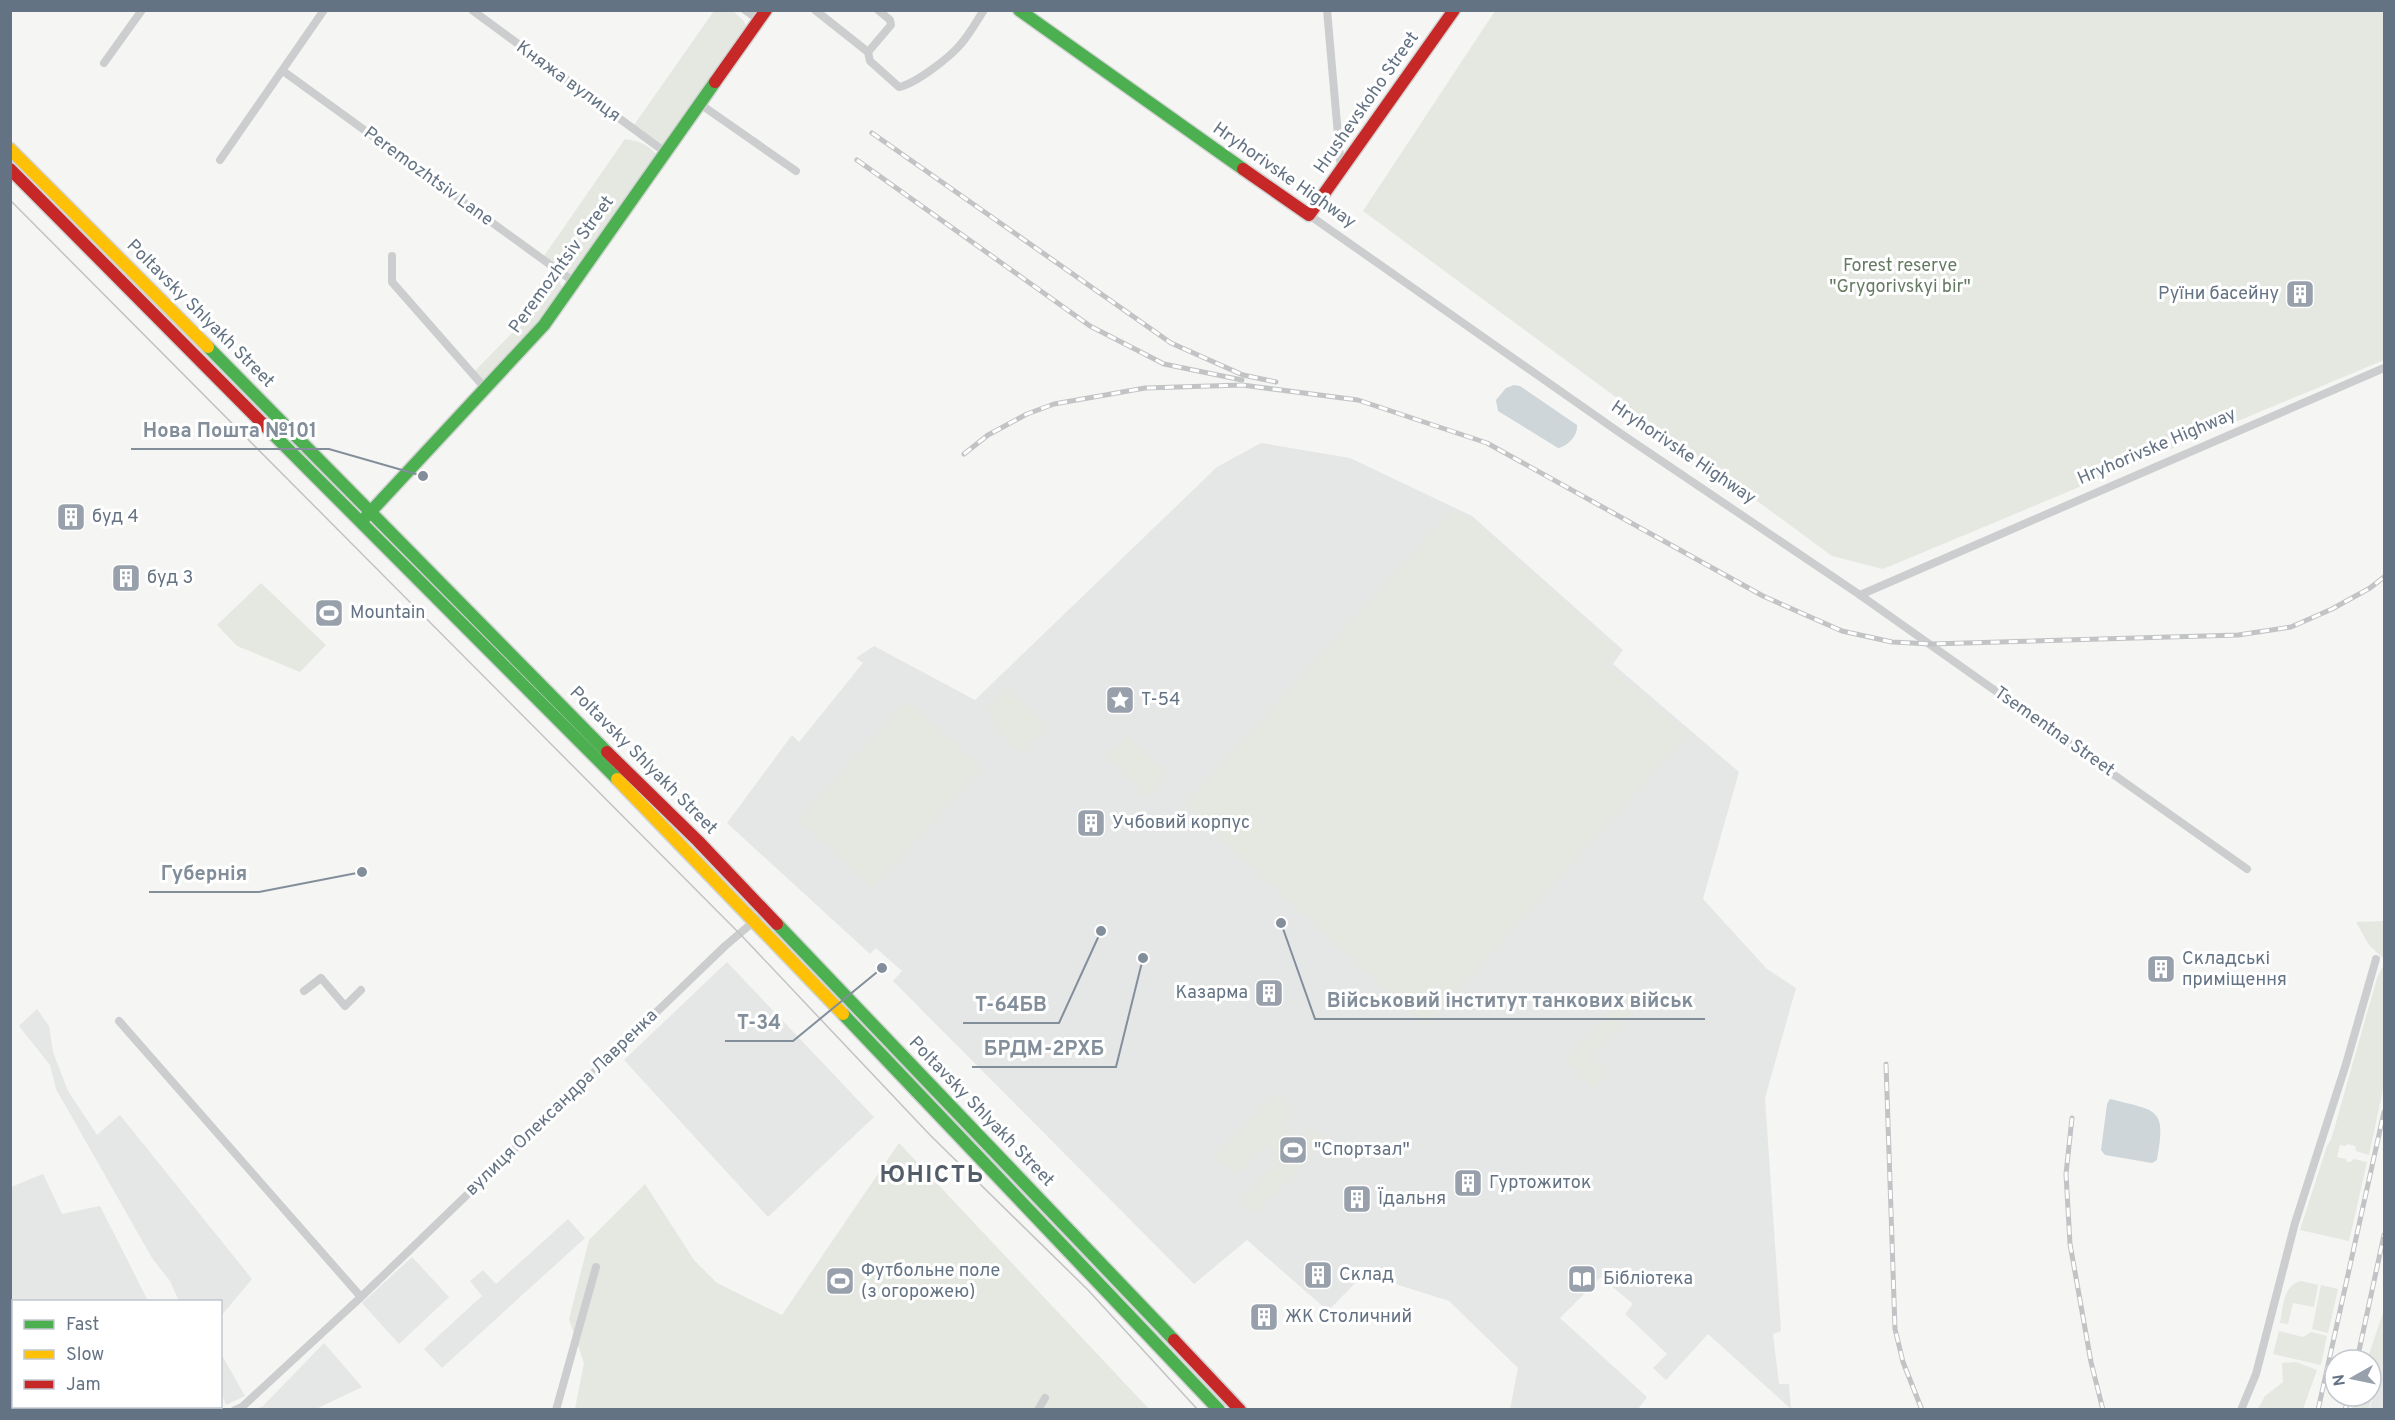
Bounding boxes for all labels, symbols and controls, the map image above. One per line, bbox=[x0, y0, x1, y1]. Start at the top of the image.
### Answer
street label: Hrushevskoho Street bbox=[1309, 27, 1425, 179]
street label: Княжа вулиця bbox=[511, 36, 625, 128]
street label: Hryhorivske Highway bbox=[1208, 118, 1360, 234]
street label: Peremozhtsiv Lane bbox=[359, 122, 497, 232]
street label: Peremozhtsiv Street bbox=[504, 192, 620, 338]
street label: Poltavsky Shlyakh Street bbox=[121, 235, 279, 393]
park label: Forest reserve "Grygorivskyi bir" bbox=[1829, 255, 1971, 299]
building icon: Руїни басейну bbox=[2284, 278, 2316, 310]
place label: Руїни басейну bbox=[2158, 283, 2279, 306]
street label: Hryhorivske Highway bbox=[1606, 396, 1760, 510]
street label: Hryhorivske Highway bbox=[2074, 403, 2240, 491]
callout: Нова Пошта №101 bbox=[131, 411, 329, 449]
text: Нова Пошта №101 bbox=[143, 419, 317, 445]
building icon: буд 4 bbox=[55, 501, 87, 533]
place label: буд 4 bbox=[92, 506, 139, 529]
building icon: буд 3 bbox=[110, 562, 142, 594]
place label: буд 3 bbox=[147, 567, 193, 590]
sports icon: Mountain bbox=[313, 597, 345, 629]
place label: Mountain bbox=[350, 602, 425, 625]
street label: Poltavsky Shlyakh Street bbox=[564, 682, 722, 840]
street label: Tsementna Street bbox=[1989, 682, 2119, 782]
place icon: Т-54 bbox=[1104, 684, 1136, 716]
place label: Т-54 bbox=[1141, 689, 1181, 712]
building icon: Учбовий корпус bbox=[1075, 807, 1107, 839]
place label: Учбовий корпус bbox=[1112, 812, 1250, 835]
callout: Губернія bbox=[149, 854, 259, 892]
text: Губернія bbox=[161, 862, 247, 888]
place label: Складські приміщення bbox=[2182, 948, 2287, 992]
building icon: Складські приміщення bbox=[2145, 953, 2177, 985]
building icon: Казарма bbox=[1253, 977, 1285, 1009]
callout: Військовий інститут танкових військ bbox=[1315, 981, 1705, 1019]
place label: Казарма bbox=[1175, 982, 1248, 1005]
callout: Т-64БВ bbox=[963, 985, 1059, 1023]
text: Військовий інститут танкових військ bbox=[1327, 989, 1694, 1015]
text: Т-64БВ bbox=[975, 993, 1047, 1019]
callout: T-34 bbox=[725, 1003, 793, 1041]
street label: вулиця Олександра Лавренка bbox=[461, 1005, 663, 1201]
text: T-34 bbox=[737, 1011, 781, 1037]
callout: БРДМ-2РХБ bbox=[972, 1029, 1116, 1067]
street label: Poltavsky Shlyakh Street bbox=[903, 1032, 1059, 1192]
text: БРДМ-2РХБ bbox=[984, 1037, 1104, 1063]
sports icon: "Спортзал" bbox=[1277, 1134, 1309, 1166]
place label: "Спортзал" bbox=[1314, 1139, 1410, 1162]
district label: ЮНІСТЬ bbox=[880, 1161, 984, 1191]
building icon: Гуртожиток bbox=[1452, 1167, 1484, 1199]
place label: Гуртожиток bbox=[1489, 1172, 1591, 1195]
building icon: Їдальня bbox=[1341, 1183, 1373, 1215]
place label: Їдальня bbox=[1378, 1186, 1446, 1211]
building icon: Склад bbox=[1302, 1259, 1334, 1291]
place label: Футбольне поле (з огорожею) bbox=[861, 1260, 1000, 1304]
library icon: Бібліотека bbox=[1566, 1263, 1598, 1295]
place label: Склад bbox=[1339, 1264, 1394, 1287]
sports icon: Футбольне поле (з огорожею) bbox=[824, 1265, 856, 1297]
place label: Бібліотека bbox=[1603, 1268, 1693, 1291]
legend bbox=[12, 1300, 222, 1408]
building icon: ЖК Столичний bbox=[1248, 1301, 1280, 1333]
place label: ЖК Столичний bbox=[1285, 1306, 1412, 1329]
text: Fast bbox=[66, 1314, 99, 1337]
text: Slow bbox=[66, 1344, 104, 1367]
north arrow bbox=[2323, 1348, 2383, 1408]
text: N bbox=[2329, 1373, 2351, 1387]
text: Jam bbox=[66, 1374, 101, 1397]

